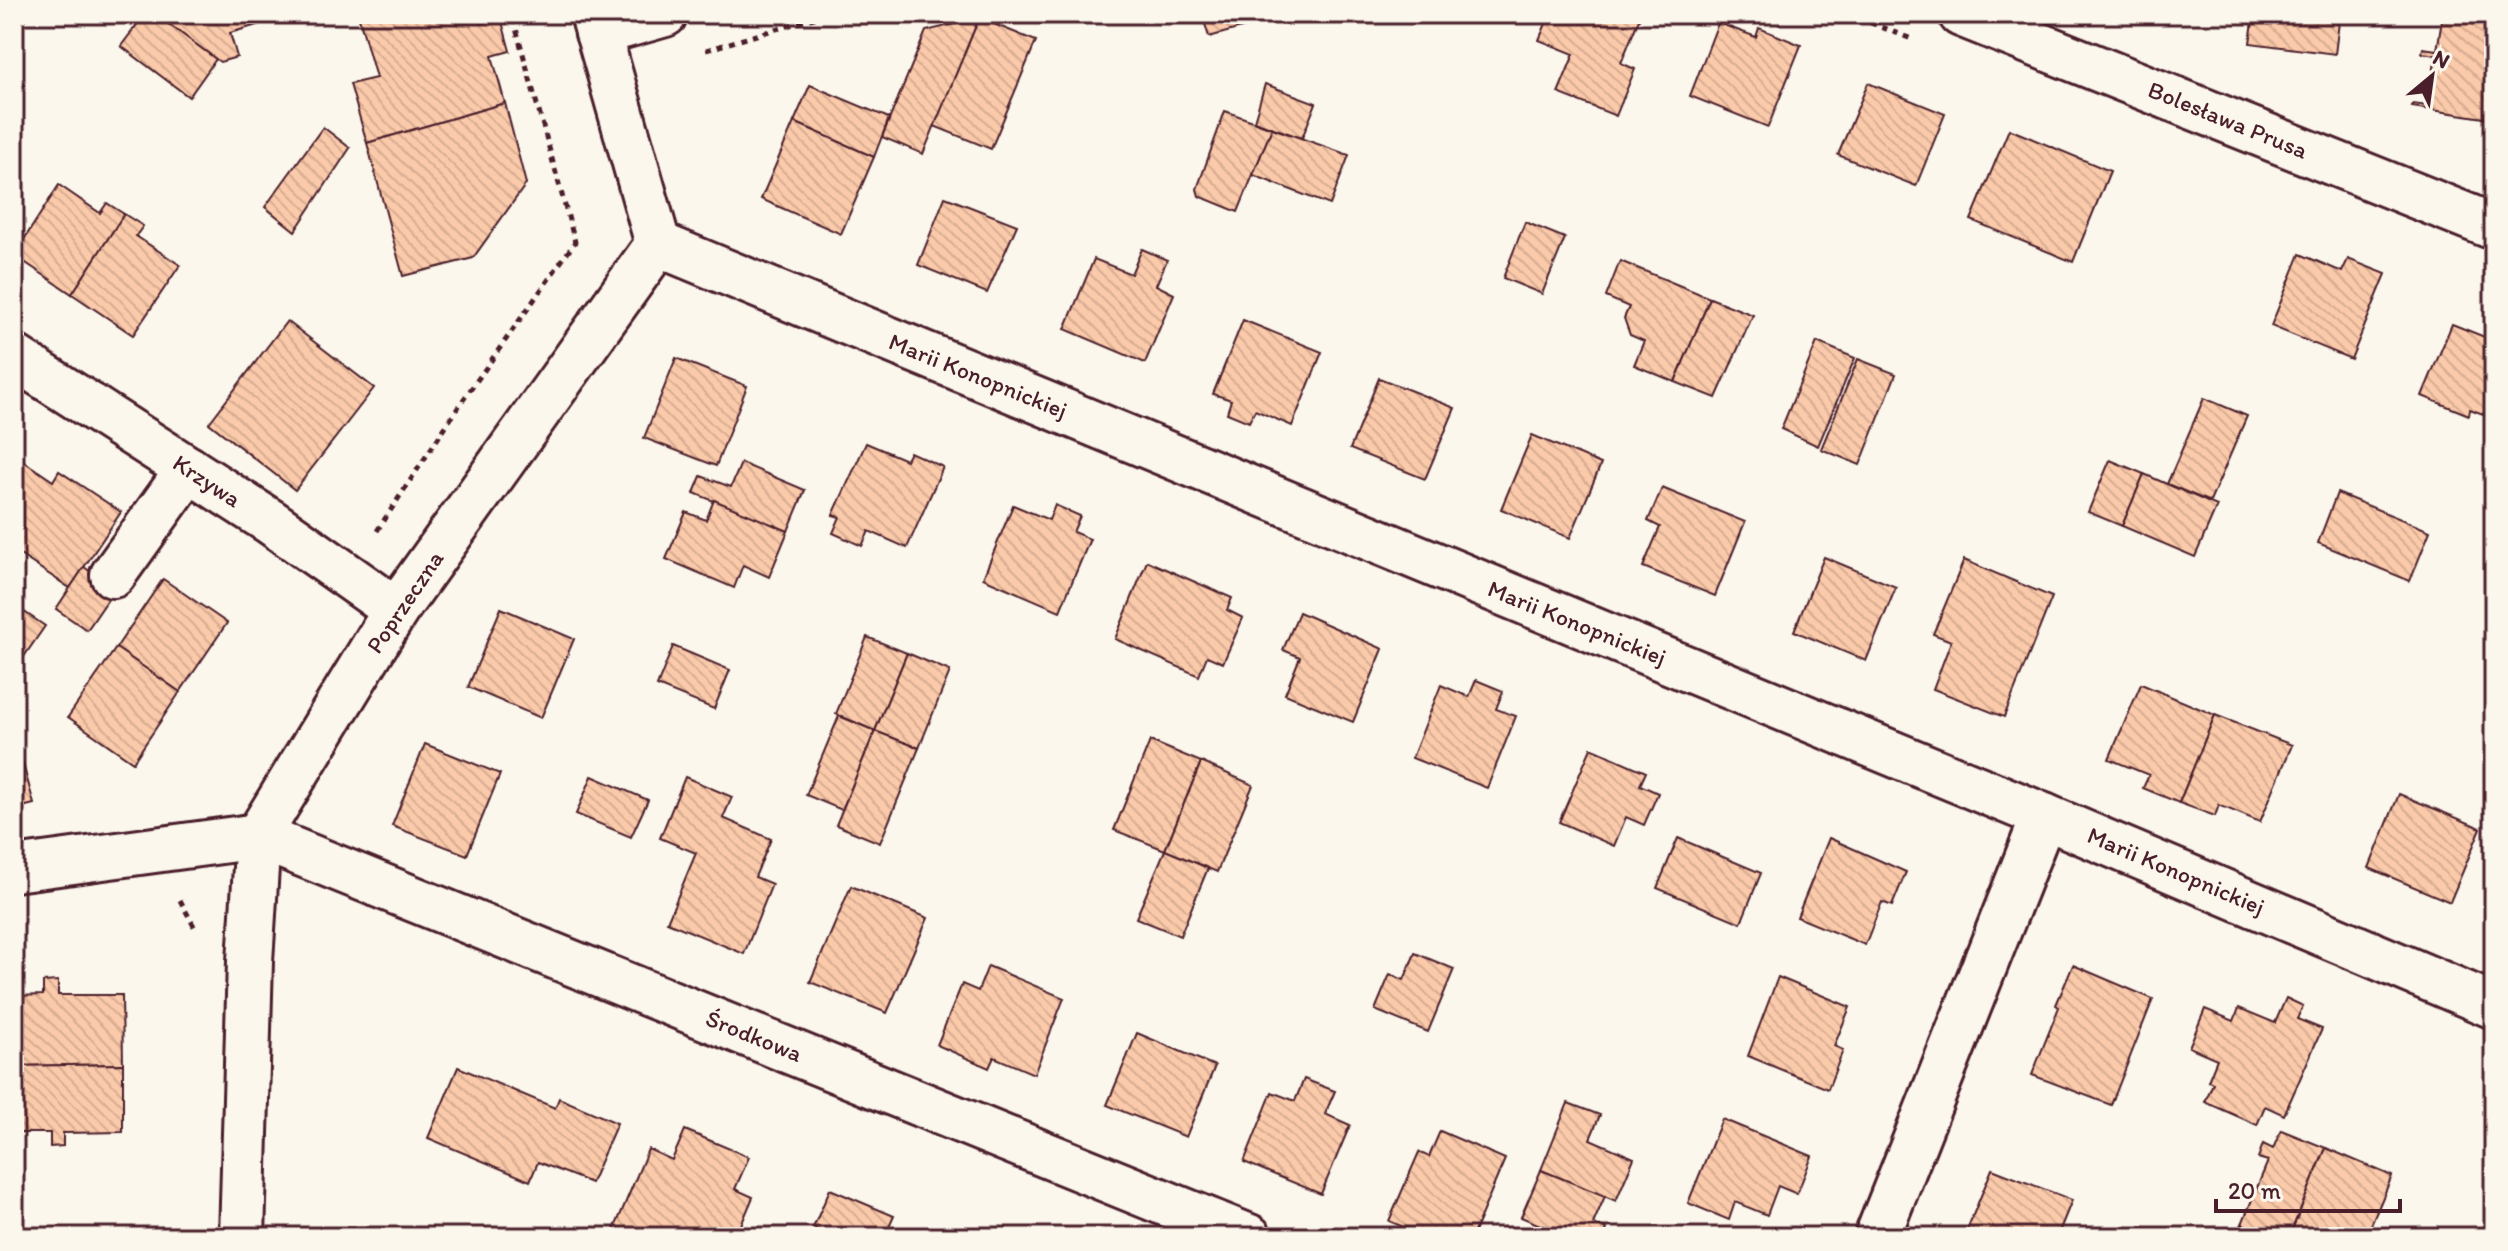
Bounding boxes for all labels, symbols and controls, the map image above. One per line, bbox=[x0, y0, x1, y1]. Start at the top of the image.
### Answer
north arrow bbox=[2392, 36, 2472, 116]
text: N bbox=[2428, 44, 2454, 74]
street label: Bolesława Prusa bbox=[2144, 74, 2313, 165]
street label: Marii Konopnickiej bbox=[885, 327, 1072, 425]
street label: Krzywa bbox=[168, 448, 247, 514]
street label: Poprzeczna bbox=[360, 544, 450, 659]
street label: Marii Konopnickiej bbox=[1484, 574, 1671, 672]
street label: Marii Konopnickiej bbox=[2083, 820, 2269, 921]
street label: Środkowa bbox=[702, 1003, 807, 1068]
scale bar bbox=[2216, 1163, 2400, 1213]
text: 20 m bbox=[2228, 1176, 2281, 1205]

